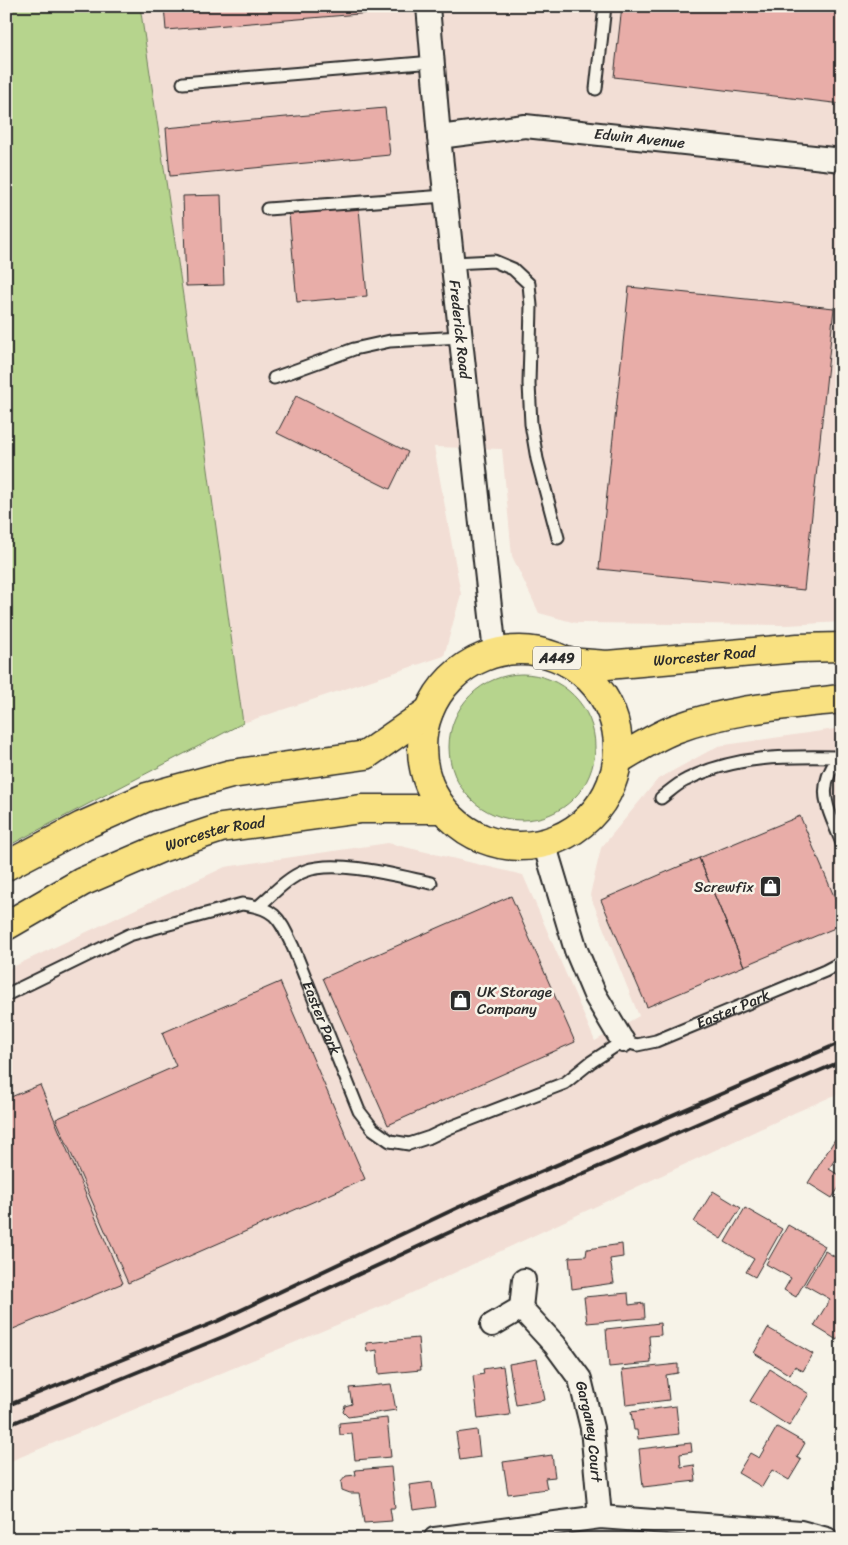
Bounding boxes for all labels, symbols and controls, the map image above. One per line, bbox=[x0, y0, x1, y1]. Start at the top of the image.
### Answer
street label: Edwin Avenue bbox=[593, 121, 687, 156]
street label: Frederick Road bbox=[442, 279, 478, 381]
street label: Worcester Road bbox=[652, 639, 758, 674]
road number: A449 bbox=[533, 646, 581, 670]
street label: Worcester Road bbox=[161, 809, 268, 859]
place label: Screwfix bbox=[694, 874, 754, 900]
shop icon: Screwfix bbox=[758, 875, 782, 899]
street label: Easter Park bbox=[295, 977, 348, 1059]
place label: UK Storage Company bbox=[477, 979, 552, 1022]
street label: Easter Park bbox=[692, 982, 774, 1036]
shop icon: UK Storage Company bbox=[449, 989, 473, 1013]
street label: Garganey Court bbox=[568, 1378, 610, 1484]

